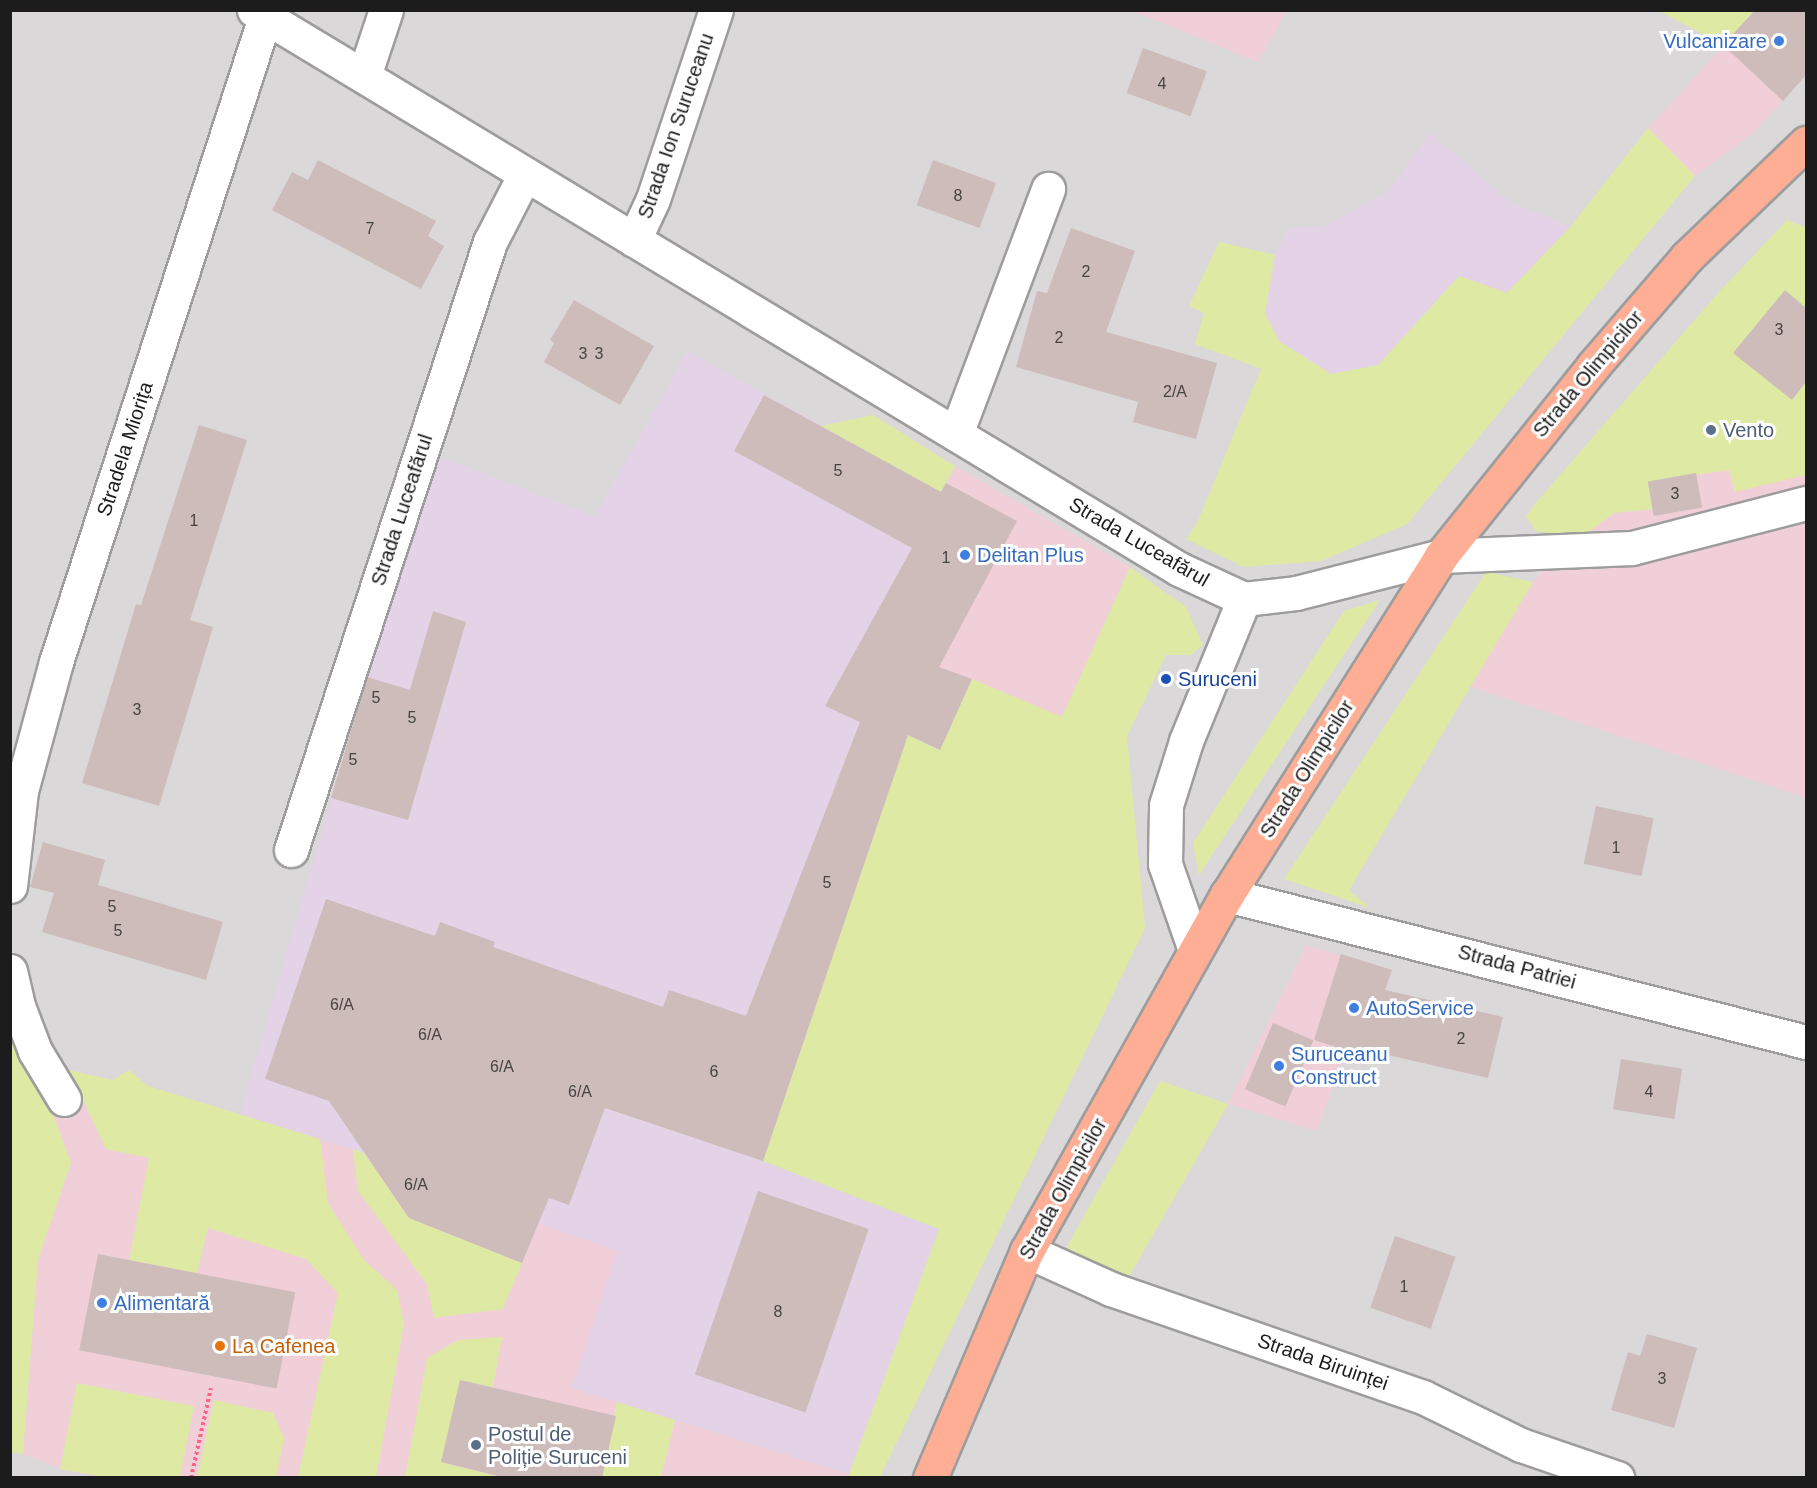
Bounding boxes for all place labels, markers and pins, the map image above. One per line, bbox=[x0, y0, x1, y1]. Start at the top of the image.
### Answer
place label: Vulcanizare bbox=[1663, 29, 1767, 53]
marker: Vulcanizare bbox=[1772, 34, 1786, 48]
place label: Vento bbox=[1723, 418, 1774, 442]
marker: Vento bbox=[1704, 423, 1718, 437]
place label: Delitan Plus bbox=[977, 543, 1084, 567]
marker: Delitan Plus bbox=[958, 548, 972, 562]
place label: Suruceni bbox=[1178, 667, 1257, 691]
marker: Suruceni bbox=[1159, 672, 1173, 686]
place label: AutoService bbox=[1366, 996, 1474, 1020]
marker: AutoService bbox=[1347, 1001, 1361, 1015]
place label: Suruceanu Construct bbox=[1291, 1042, 1388, 1089]
marker: Suruceanu Construct bbox=[1272, 1059, 1286, 1073]
place label: Alimentară bbox=[114, 1291, 210, 1315]
marker: Alimentară bbox=[95, 1296, 109, 1310]
place label: La Cafenea bbox=[232, 1334, 335, 1358]
marker: La Cafenea bbox=[213, 1339, 227, 1353]
place label: Postul de Poliție Suruceni bbox=[488, 1422, 627, 1469]
marker: Postul de Poliție Suruceni bbox=[469, 1438, 483, 1452]

